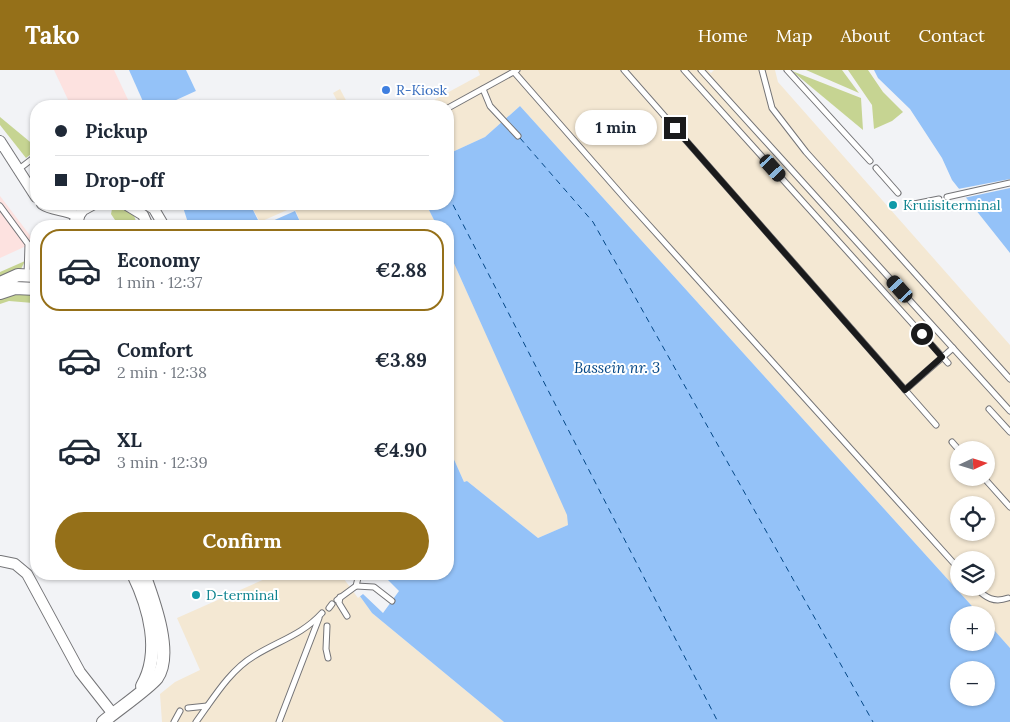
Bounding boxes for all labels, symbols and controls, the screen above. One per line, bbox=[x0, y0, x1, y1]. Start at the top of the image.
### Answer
text: Tako bbox=[25, 20, 80, 51]
text: Home bbox=[698, 24, 748, 47]
text: Map bbox=[776, 24, 812, 47]
text: About bbox=[840, 24, 890, 47]
text: Contact bbox=[918, 24, 985, 47]
place label: R-Kiosk bbox=[396, 81, 448, 99]
marker: R-Kiosk bbox=[380, 84, 392, 96]
callout: 1 min bbox=[575, 110, 658, 146]
text: 1 min bbox=[596, 117, 636, 137]
route end bbox=[664, 117, 686, 139]
text: Pickup bbox=[85, 119, 148, 143]
car bbox=[757, 152, 788, 184]
text: Drop-off bbox=[85, 168, 164, 192]
place label: Kruiisiterminal bbox=[903, 196, 1001, 214]
marker: Kruiisiterminal bbox=[887, 199, 899, 211]
icon: car bbox=[57, 248, 102, 293]
text: Economy bbox=[117, 248, 200, 272]
text: €2.88 bbox=[375, 258, 427, 282]
text: 1 min · 12:37 bbox=[117, 272, 202, 292]
car bbox=[884, 273, 915, 305]
route start bbox=[911, 323, 933, 345]
icon: car bbox=[57, 338, 102, 383]
text: Comfort bbox=[117, 338, 193, 362]
text: €3.89 bbox=[375, 348, 427, 372]
water label: Bassein nr. 3 bbox=[574, 358, 660, 377]
text: 2 min · 12:38 bbox=[117, 362, 207, 382]
icon: car bbox=[57, 428, 102, 473]
text: XL bbox=[117, 428, 142, 452]
text: €4.90 bbox=[374, 438, 427, 462]
north arrow bbox=[950, 441, 995, 486]
map controls bbox=[950, 441, 995, 706]
text: 3 min · 12:39 bbox=[117, 452, 208, 472]
button: locate bbox=[950, 496, 995, 541]
button: Confirm bbox=[55, 512, 429, 570]
button: layers bbox=[950, 551, 995, 596]
place label: D-terminal bbox=[206, 586, 279, 604]
marker: D-terminal bbox=[190, 589, 202, 601]
button: + bbox=[950, 606, 995, 651]
button: − bbox=[950, 661, 995, 706]

